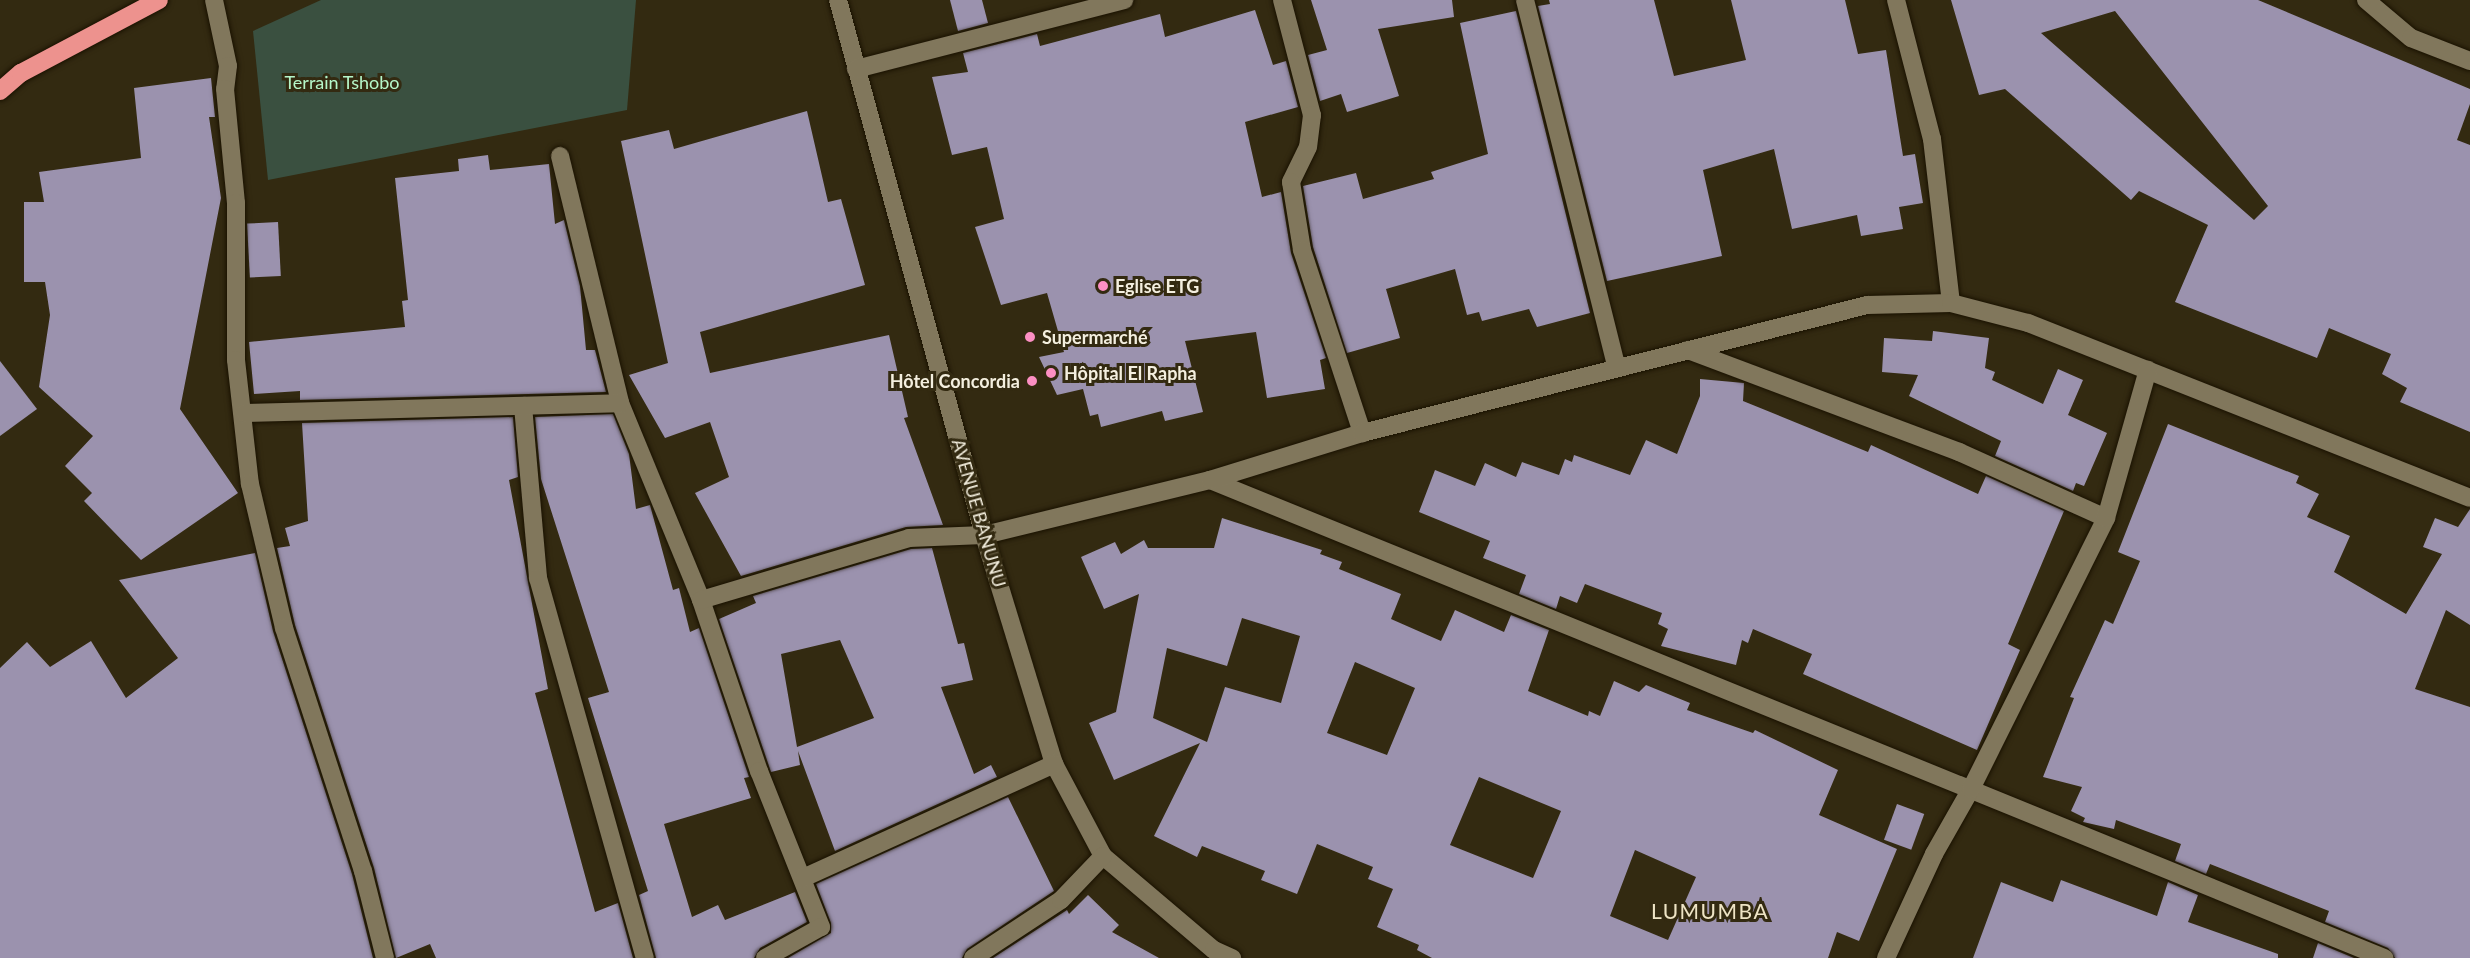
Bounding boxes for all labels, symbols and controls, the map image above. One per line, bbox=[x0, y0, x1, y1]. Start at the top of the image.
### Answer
park label: Terrain Tshobo bbox=[284, 71, 400, 93]
place label: Eglise ETG bbox=[1115, 275, 1199, 297]
marker: Eglise ETG bbox=[1096, 279, 1110, 293]
place label: Supermarché bbox=[1042, 326, 1148, 348]
marker: Supermarché bbox=[1023, 330, 1037, 344]
place label: Hôpital El Rapha bbox=[1064, 362, 1197, 384]
marker: Hôpital El Rapha bbox=[1042, 364, 1060, 382]
place label: Hôtel Concordia bbox=[890, 370, 1020, 392]
marker: Hôtel Concordia bbox=[1025, 374, 1039, 388]
street label: AVENUE BANUNU bbox=[947, 436, 1011, 590]
district label: LUMUMBA bbox=[1651, 898, 1769, 924]

